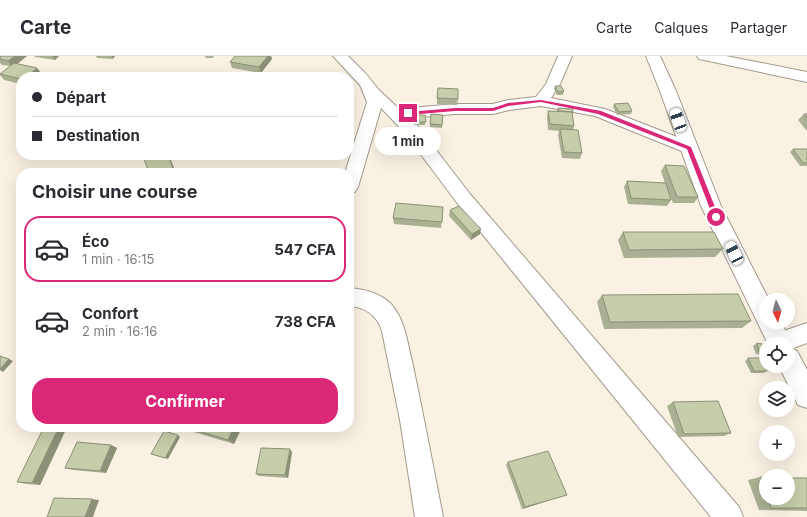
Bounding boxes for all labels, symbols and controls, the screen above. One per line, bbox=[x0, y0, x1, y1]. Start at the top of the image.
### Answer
text: Carte bbox=[20, 16, 71, 39]
text: Carte bbox=[596, 19, 632, 36]
text: Calques bbox=[654, 19, 708, 36]
text: Partager bbox=[730, 19, 787, 36]
text: Départ bbox=[56, 88, 106, 107]
route end bbox=[399, 104, 417, 122]
car bbox=[668, 107, 688, 133]
text: Destination bbox=[56, 126, 140, 145]
callout: 1 min bbox=[375, 127, 441, 155]
text: 1 min bbox=[392, 133, 424, 149]
text: Choisir une course bbox=[32, 181, 197, 202]
route start bbox=[707, 208, 725, 226]
icon: car bbox=[34, 231, 70, 267]
text: Éco bbox=[82, 232, 109, 251]
text: 547 CFA bbox=[274, 240, 336, 259]
car bbox=[723, 240, 745, 266]
text: 1 min · 16:15 bbox=[82, 251, 155, 267]
north arrow bbox=[759, 293, 795, 329]
map controls bbox=[759, 293, 795, 505]
icon: car bbox=[34, 303, 70, 339]
text: Confort bbox=[82, 304, 138, 323]
text: 738 CFA bbox=[275, 312, 336, 331]
text: 2 min · 16:16 bbox=[82, 323, 157, 339]
button: locate bbox=[759, 337, 795, 373]
button: Confirmer bbox=[32, 378, 338, 424]
button: layers bbox=[759, 381, 795, 417]
button: + bbox=[759, 425, 795, 461]
button: − bbox=[759, 469, 795, 505]

